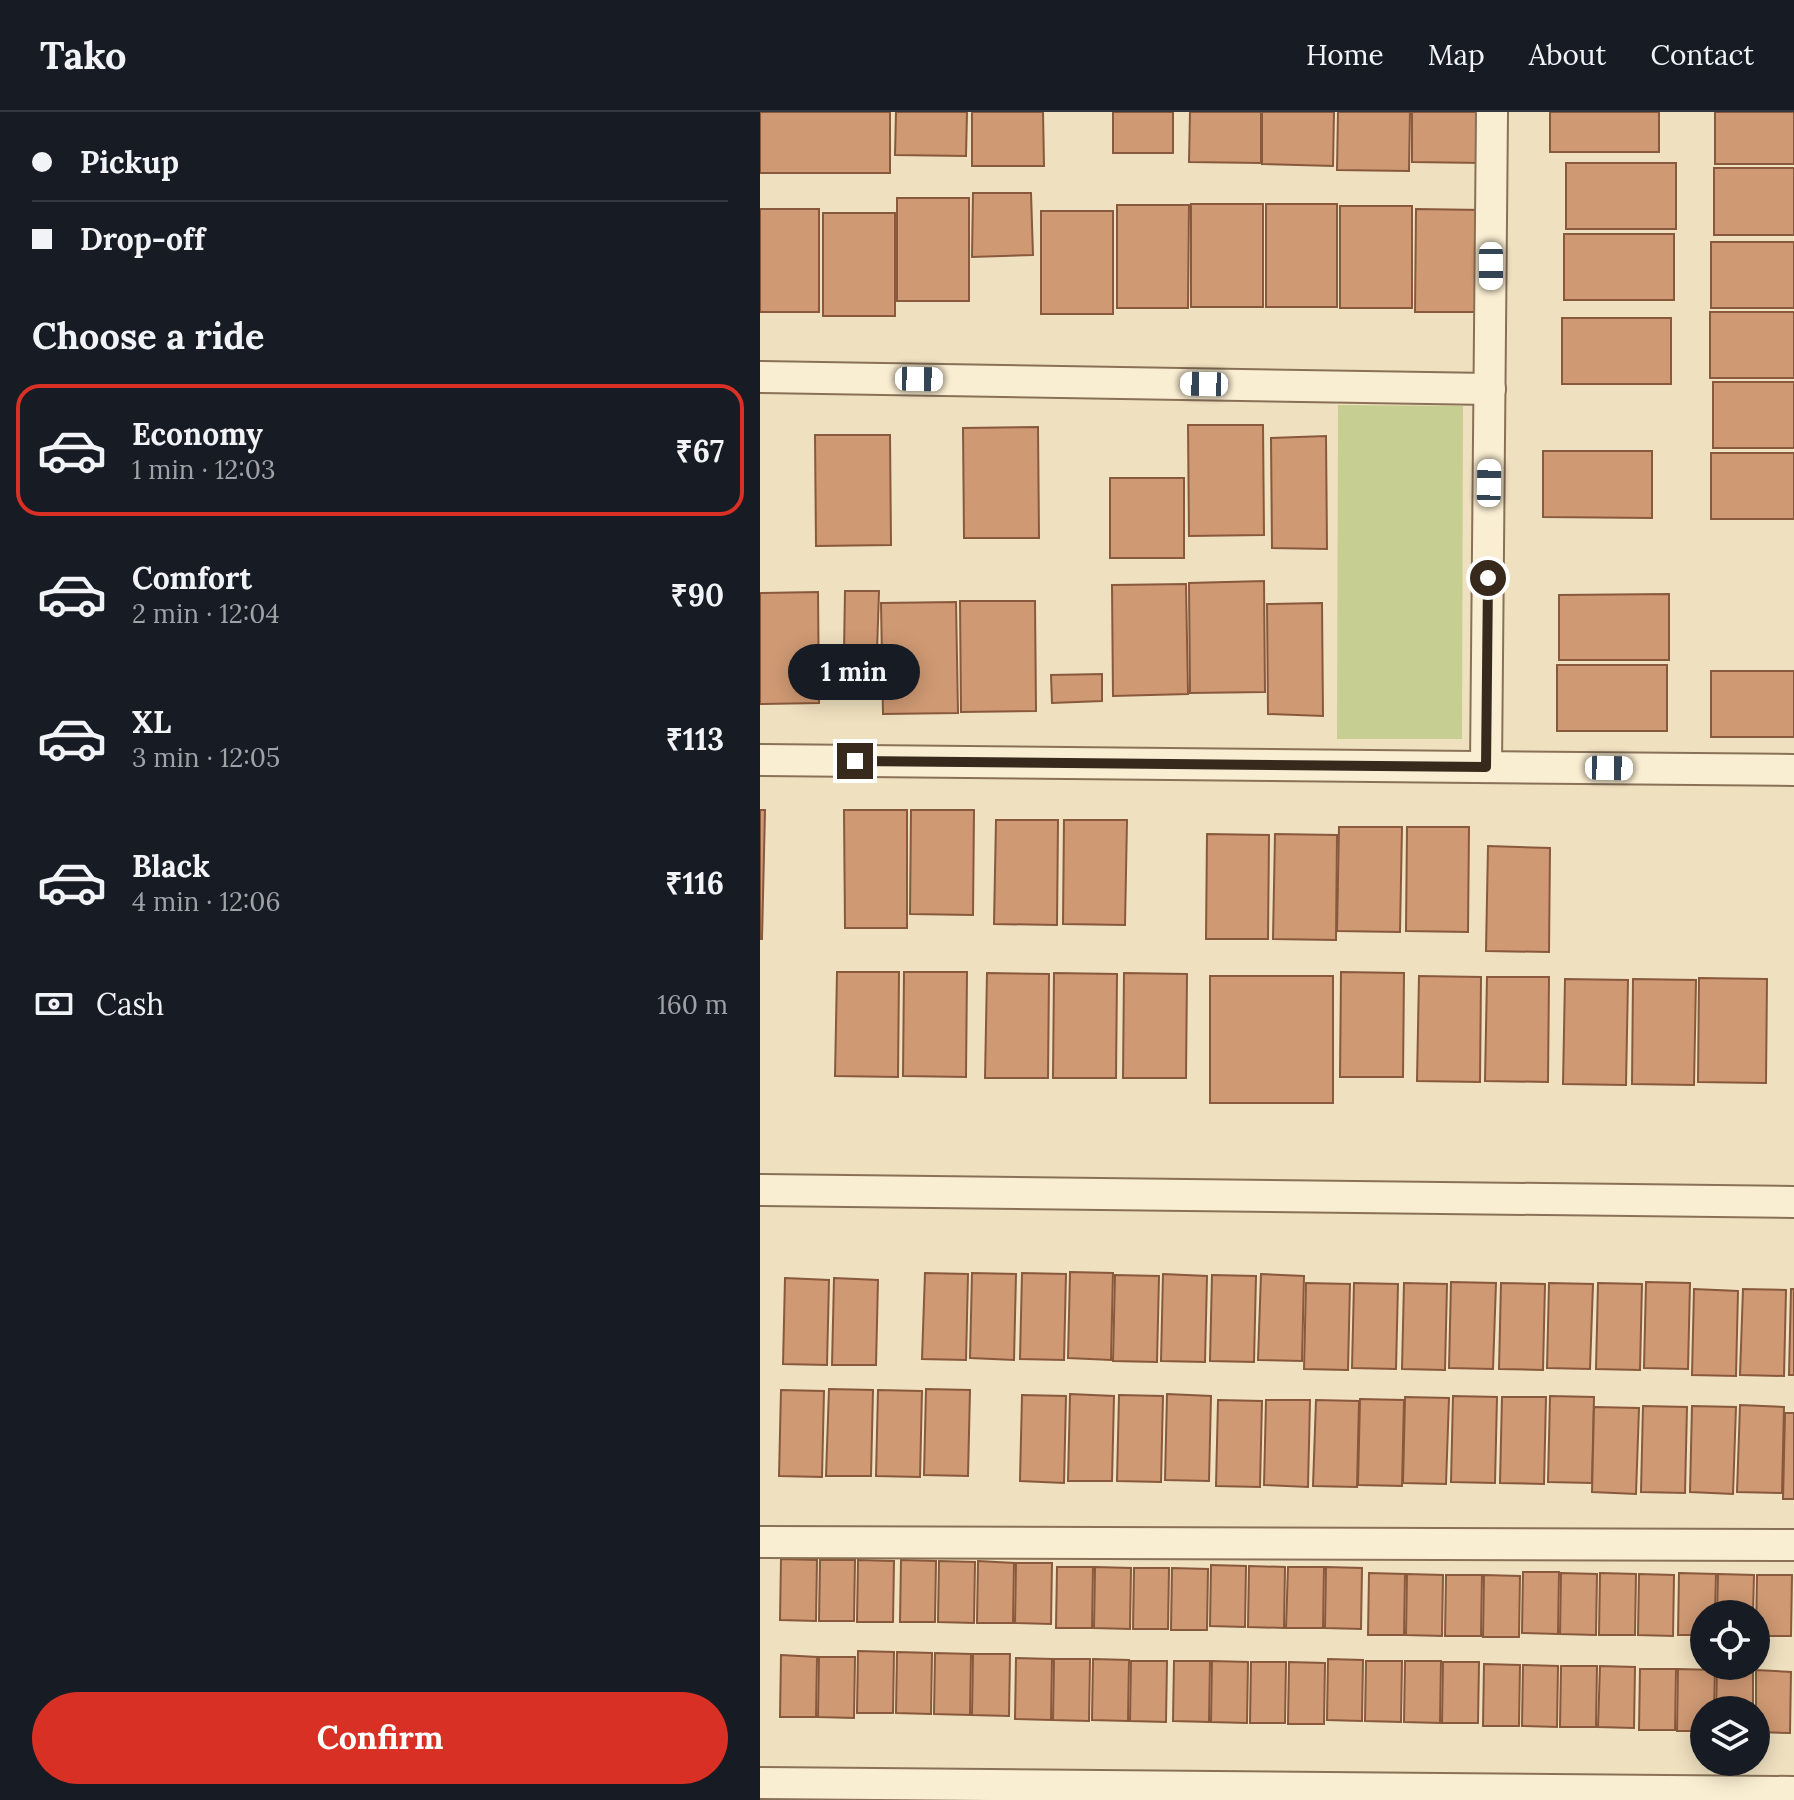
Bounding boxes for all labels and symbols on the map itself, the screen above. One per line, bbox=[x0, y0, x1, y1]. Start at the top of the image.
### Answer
car bbox=[1479, 242, 1503, 290]
car bbox=[895, 367, 943, 391]
car bbox=[1180, 372, 1228, 396]
car bbox=[1477, 459, 1501, 507]
route start bbox=[1470, 560, 1506, 596]
callout: 1 min bbox=[789, 645, 921, 701]
route end bbox=[837, 743, 873, 779]
car bbox=[1585, 756, 1633, 780]

